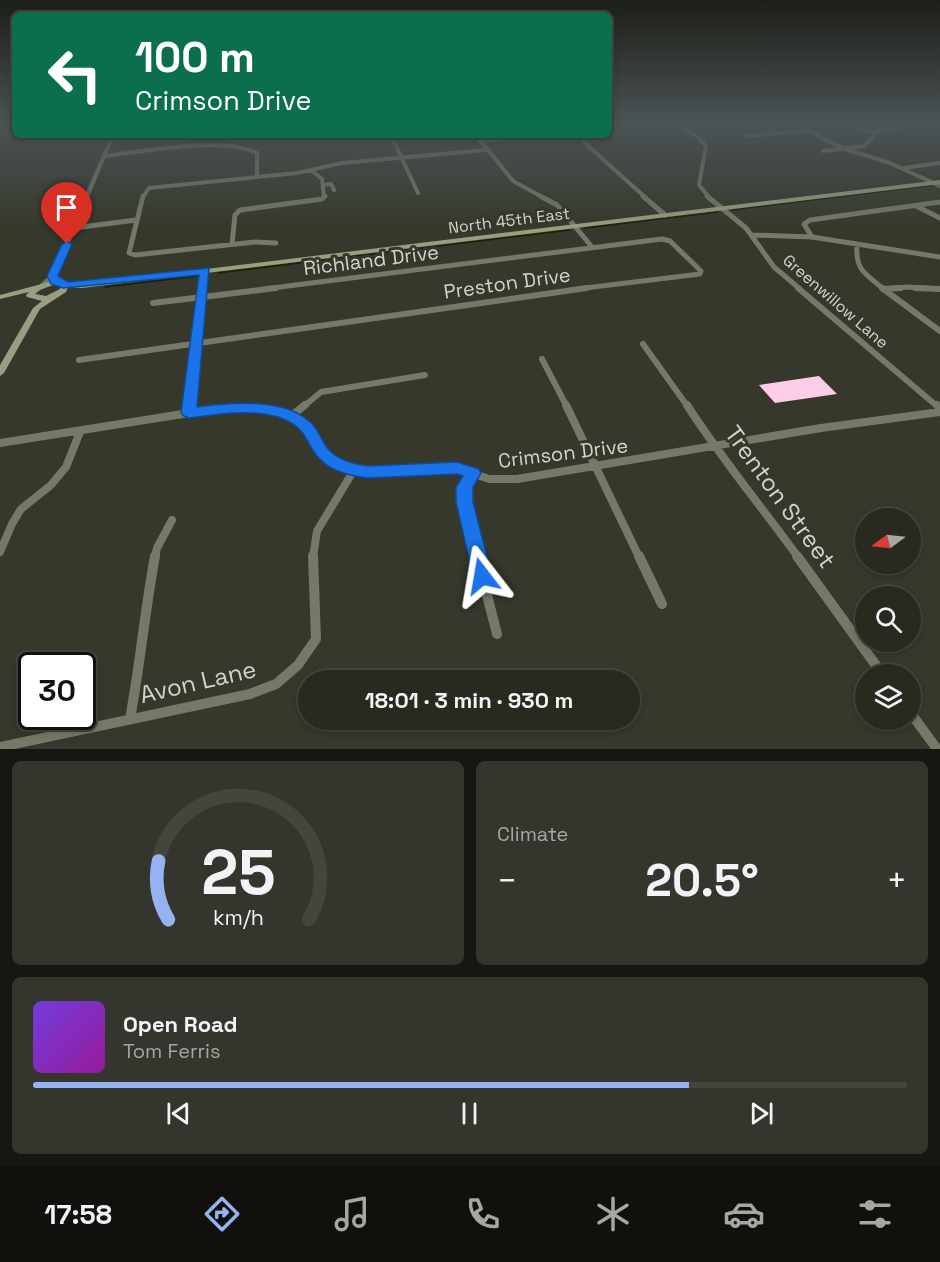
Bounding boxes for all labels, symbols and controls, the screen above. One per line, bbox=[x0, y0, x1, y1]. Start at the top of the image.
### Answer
text: 100 m bbox=[135, 31, 255, 84]
icon: left bbox=[36, 36, 114, 114]
text: Crimson Drive bbox=[135, 83, 311, 118]
pin bbox=[41, 182, 92, 244]
icon: arrive bbox=[50, 191, 83, 224]
street label: North 45th East bbox=[447, 203, 571, 238]
street label: Richland Drive bbox=[302, 239, 440, 281]
street label: Greenwillow Lane bbox=[778, 250, 893, 353]
street label: Preston Drive bbox=[442, 261, 572, 305]
street label: Trenton Street bbox=[718, 419, 843, 574]
street label: Crimson Drive bbox=[497, 432, 629, 474]
north arrow bbox=[855, 508, 921, 574]
map controls bbox=[855, 508, 921, 730]
position arrow bbox=[450, 544, 514, 608]
button: search bbox=[855, 586, 921, 652]
speed limit sign: 30 bbox=[18, 652, 96, 730]
street label: Avon Lane bbox=[137, 653, 259, 710]
button: layers bbox=[855, 664, 921, 730]
text: 18:01 · 3 min · 930 m bbox=[365, 686, 573, 714]
text: Climate bbox=[497, 821, 568, 847]
text: 25 bbox=[201, 833, 275, 912]
text: 20.5° bbox=[645, 852, 759, 909]
text: − bbox=[497, 860, 517, 902]
text: + bbox=[887, 860, 907, 902]
text: km/h bbox=[212, 904, 264, 931]
text: Open Road bbox=[123, 1010, 238, 1038]
text: Tom Ferris bbox=[123, 1038, 221, 1064]
icon: previous bbox=[162, 1097, 195, 1130]
icon: pause bbox=[453, 1097, 486, 1130]
icon: next bbox=[745, 1097, 778, 1130]
icon: directions bbox=[201, 1193, 243, 1235]
icon: music bbox=[331, 1193, 373, 1235]
icon: phone bbox=[462, 1193, 504, 1235]
icon: climate bbox=[592, 1193, 634, 1235]
icon: car bbox=[723, 1193, 765, 1235]
icon: filters bbox=[854, 1193, 896, 1235]
text: 17:58 bbox=[44, 1197, 112, 1232]

